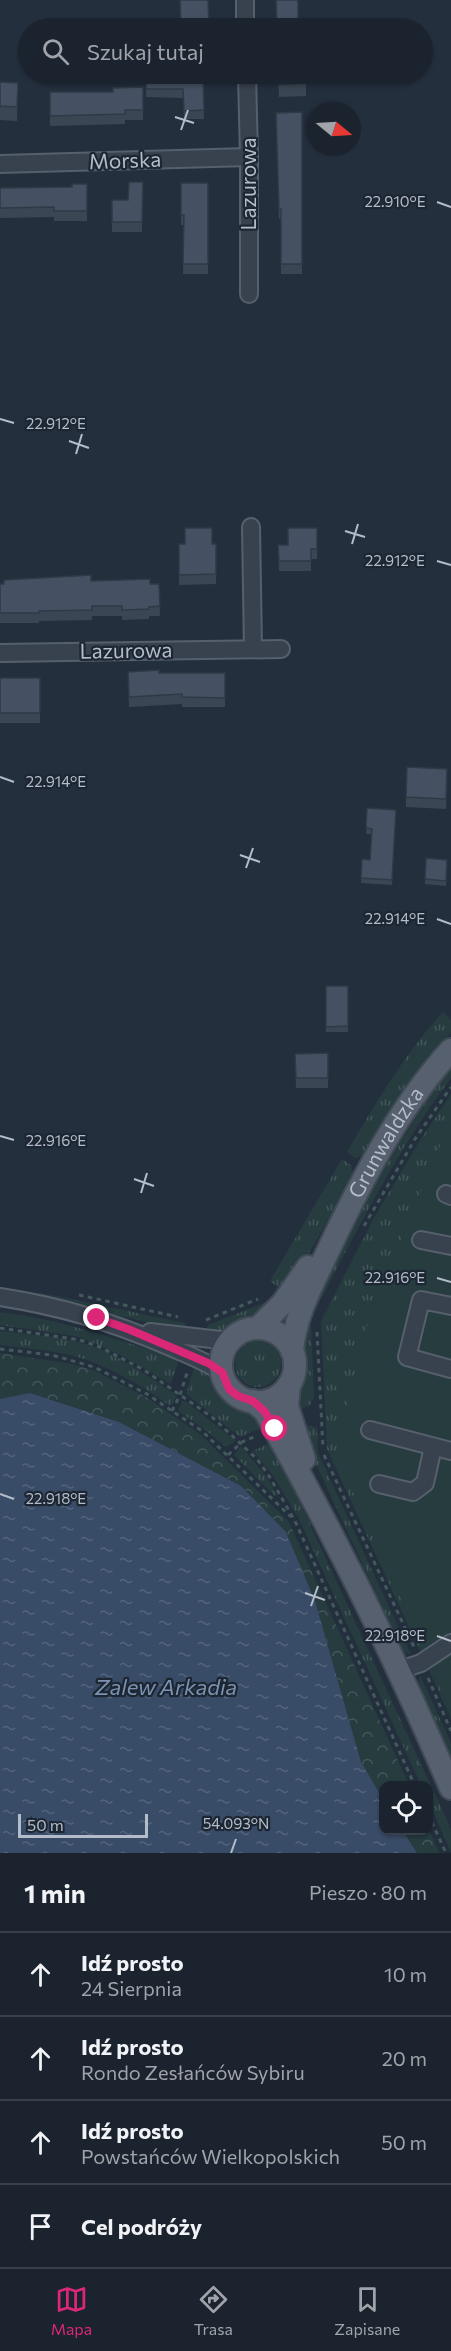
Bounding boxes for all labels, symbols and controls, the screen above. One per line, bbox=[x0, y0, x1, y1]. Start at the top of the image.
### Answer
search box bbox=[18, 18, 433, 84]
icon: search bbox=[39, 35, 72, 68]
text: Szukaj tutaj bbox=[87, 38, 204, 65]
north arrow bbox=[307, 102, 361, 156]
street label: Lazurowa bbox=[235, 138, 260, 230]
street label: Morska bbox=[88, 146, 162, 173]
text: 22.910°E bbox=[364, 192, 426, 210]
text: 22.912°E bbox=[26, 414, 86, 432]
text: 22.912°E bbox=[365, 551, 425, 569]
street label: Lazurowa bbox=[79, 636, 173, 663]
text: 22.914°E bbox=[26, 772, 86, 790]
text: 22.914°E bbox=[365, 909, 425, 927]
street label: Grunwaldzka bbox=[342, 1081, 428, 1202]
text: 22.916°E bbox=[26, 1131, 86, 1149]
text: 22.916°E bbox=[365, 1268, 425, 1286]
route end bbox=[83, 1304, 109, 1330]
route start bbox=[261, 1415, 287, 1441]
text: 22.918°E bbox=[26, 1489, 86, 1507]
text: 22.918°E bbox=[365, 1626, 425, 1644]
water label: Zalew Arkadia bbox=[94, 1673, 237, 1700]
map controls bbox=[379, 1781, 433, 1835]
button: locate bbox=[379, 1781, 433, 1835]
scale bar bbox=[18, 1811, 148, 1838]
text: 54.093°N bbox=[203, 1814, 269, 1832]
text: 50 m bbox=[27, 1815, 64, 1834]
text: 1 min bbox=[24, 1877, 86, 1908]
text: Pieszo · 80 m bbox=[309, 1880, 427, 1904]
text: Idź prosto bbox=[81, 1949, 184, 1976]
icon: ahead bbox=[24, 1958, 57, 1991]
text: 10 m bbox=[384, 1962, 427, 1986]
text: 24 Sierpnia bbox=[81, 1976, 182, 2000]
text: Idź prosto bbox=[81, 2033, 184, 2060]
icon: ahead bbox=[24, 2042, 57, 2075]
text: 20 m bbox=[382, 2046, 427, 2070]
text: Rondo Zesłańców Sybiru bbox=[81, 2060, 305, 2084]
text: Idź prosto bbox=[81, 2117, 184, 2144]
icon: ahead bbox=[24, 2126, 57, 2159]
text: 50 m bbox=[381, 2130, 427, 2154]
text: Powstańców Wielkopolskich bbox=[81, 2144, 340, 2168]
icon: arrive bbox=[24, 2210, 57, 2243]
text: Cel podróży bbox=[81, 2213, 202, 2240]
tab: Mapa bbox=[51, 2283, 92, 2338]
tab: Trasa bbox=[194, 2283, 233, 2338]
tab: Zapisane bbox=[334, 2283, 400, 2338]

